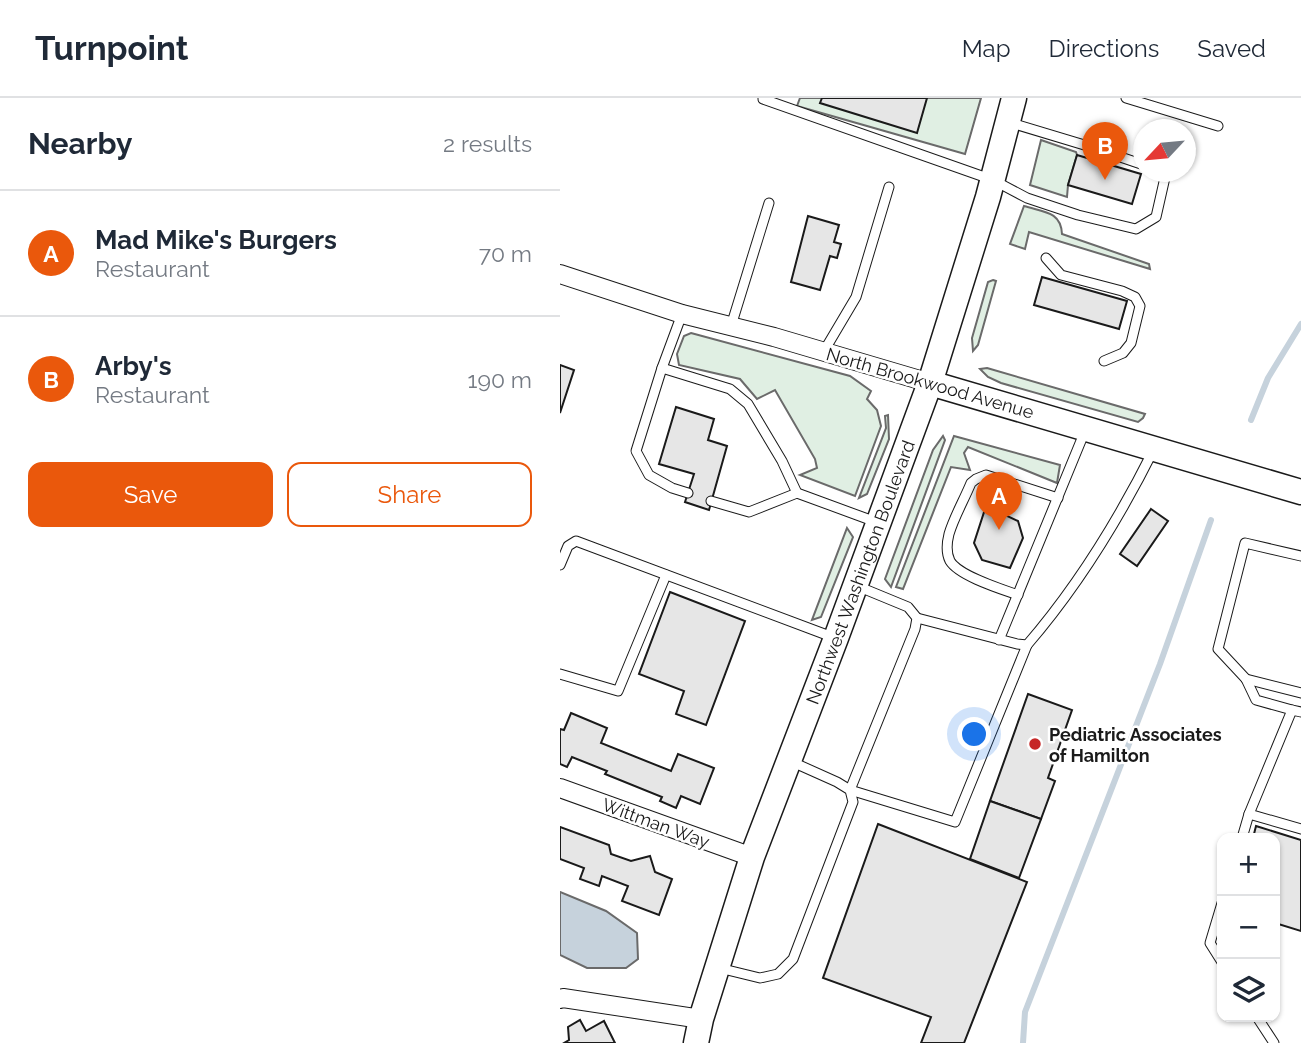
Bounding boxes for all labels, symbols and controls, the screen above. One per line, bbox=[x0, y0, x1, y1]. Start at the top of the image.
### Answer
text: Turnpoint bbox=[35, 29, 188, 68]
text: Map bbox=[962, 34, 1011, 63]
text: Directions bbox=[1049, 34, 1159, 63]
text: Saved bbox=[1197, 34, 1266, 63]
north arrow bbox=[1133, 119, 1196, 182]
pin: B bbox=[1082, 122, 1128, 180]
text: Nearby bbox=[28, 126, 132, 161]
text: 2 results bbox=[443, 130, 532, 157]
text: Mad Mike's Burgers bbox=[95, 225, 337, 255]
text: A bbox=[43, 240, 59, 267]
text: 70 m bbox=[479, 240, 532, 267]
text: Restaurant bbox=[95, 255, 210, 282]
street label: North Brookwood Avenue bbox=[824, 343, 1037, 423]
text: Arby's bbox=[95, 351, 172, 381]
text: B bbox=[43, 366, 59, 393]
text: 190 m bbox=[468, 366, 532, 393]
text: Restaurant bbox=[95, 381, 210, 408]
street label: Northwest Washington Boulevard bbox=[801, 437, 919, 707]
button: Save bbox=[28, 462, 273, 527]
button: Share bbox=[287, 462, 532, 527]
pin: A bbox=[976, 472, 1022, 530]
your location bbox=[957, 717, 991, 751]
place label: Pediatric Associates of Hamilton bbox=[1049, 724, 1222, 766]
marker: Pediatric Associates of Hamilton bbox=[1027, 736, 1043, 752]
street label: Wittman Way bbox=[599, 794, 713, 852]
map controls bbox=[1217, 833, 1280, 1022]
button: + bbox=[1217, 833, 1280, 896]
button: − bbox=[1217, 896, 1280, 959]
button: layers bbox=[1217, 959, 1280, 1022]

